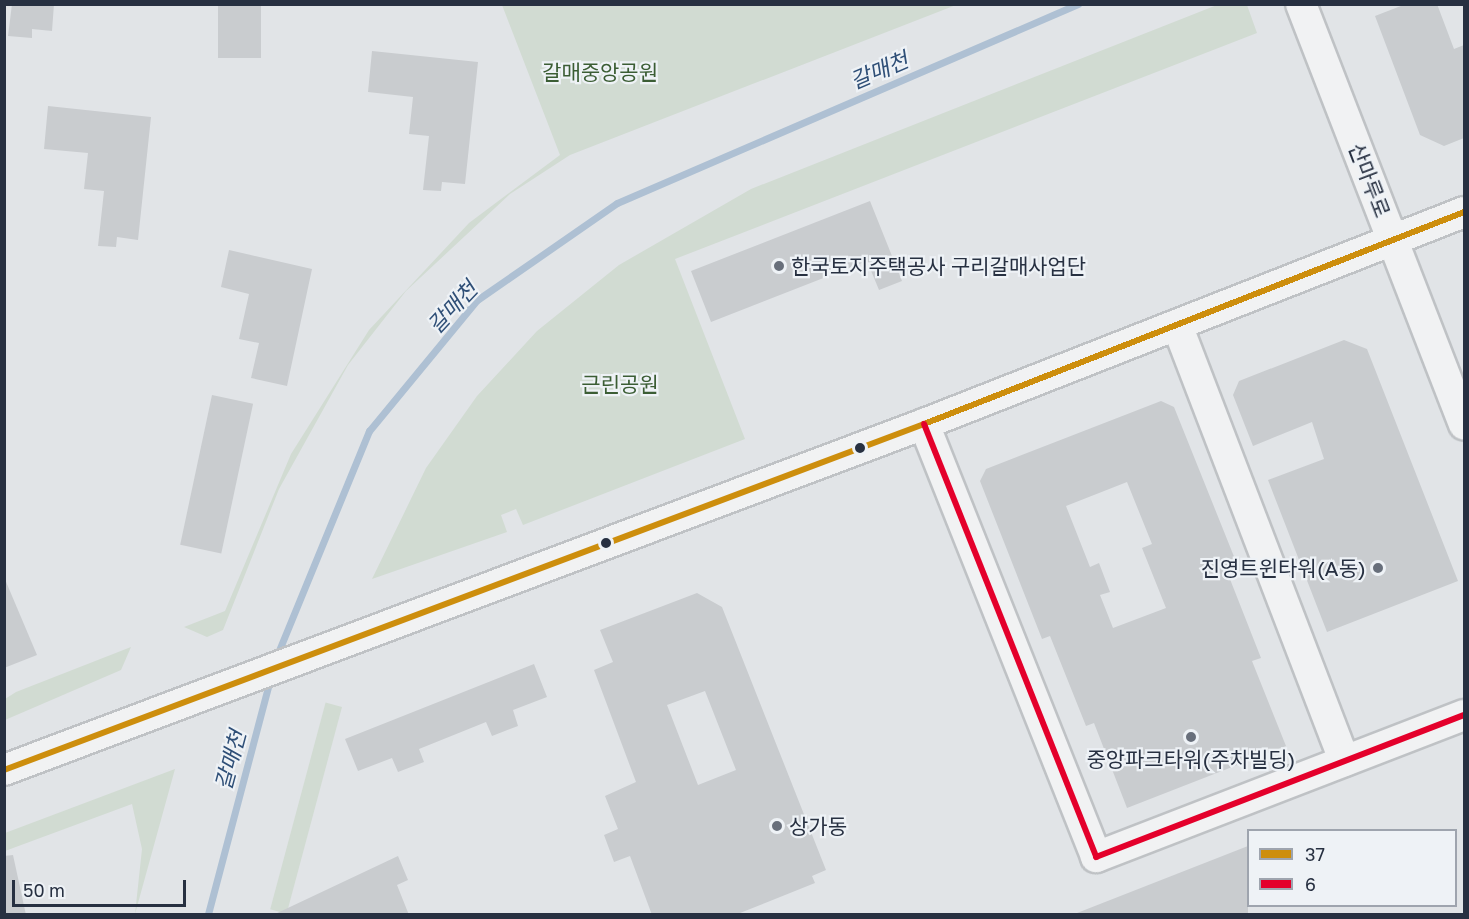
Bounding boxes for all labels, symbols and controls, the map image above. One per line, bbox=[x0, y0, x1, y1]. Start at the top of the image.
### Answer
water label: 갈매천 bbox=[846, 46, 912, 94]
park label: 갈매중앙공원 bbox=[542, 59, 658, 85]
street label: 산마루로 bbox=[1344, 139, 1396, 221]
place label: 한국토지주택공사 구리갈매사업단 bbox=[791, 253, 1086, 279]
marker: 한국토지주택공사 구리갈매사업단 bbox=[772, 259, 786, 273]
water label: 갈매천 bbox=[422, 276, 482, 338]
park label: 근린공원 bbox=[581, 371, 659, 397]
unlabelled marker bbox=[854, 442, 866, 454]
unlabelled marker bbox=[600, 537, 612, 549]
place label: 진영트윈타워(A동) bbox=[1201, 555, 1366, 581]
marker: 진영트윈타워(A동) bbox=[1371, 561, 1385, 575]
water label: 갈매천 bbox=[209, 727, 251, 793]
marker: 중앙파크타워(주차빌딩) bbox=[1184, 730, 1198, 744]
place label: 중앙파크타워(주차빌딩) bbox=[1086, 746, 1296, 772]
place label: 상가동 bbox=[789, 813, 847, 839]
marker: 상가동 bbox=[770, 819, 784, 833]
legend bbox=[1247, 829, 1457, 907]
text: 37 bbox=[1305, 843, 1325, 865]
scale bar bbox=[15, 868, 189, 906]
text: 6 bbox=[1305, 873, 1316, 895]
text: 50 m bbox=[23, 879, 65, 901]

